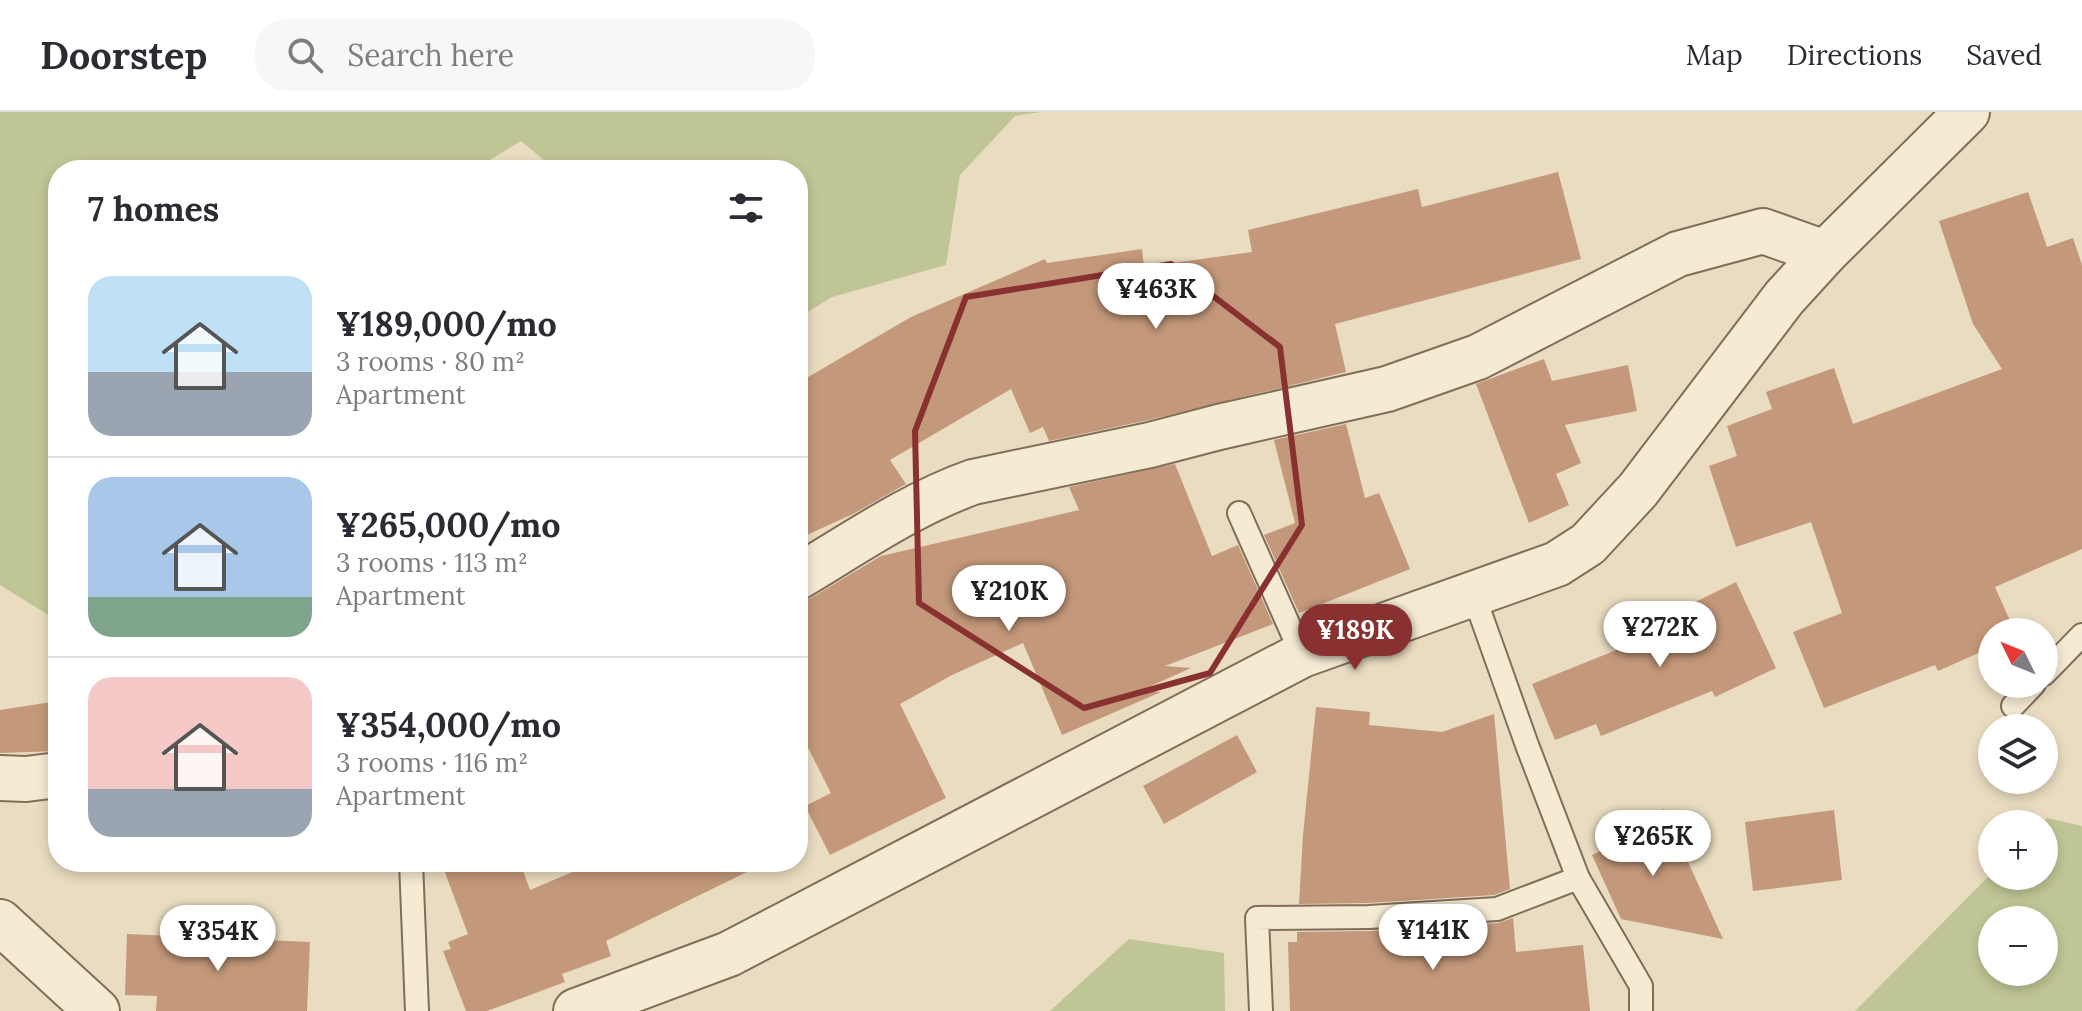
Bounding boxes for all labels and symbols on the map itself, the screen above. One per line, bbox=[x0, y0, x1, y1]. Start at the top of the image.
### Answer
pin: ¥463K bbox=[1100, 263, 1212, 331]
pin: ¥210K bbox=[953, 565, 1065, 633]
pin: ¥272K bbox=[1604, 601, 1716, 669]
pin: ¥189K bbox=[1299, 604, 1411, 672]
north arrow bbox=[1978, 618, 2058, 698]
pin: ¥265K bbox=[1597, 810, 1709, 878]
pin: ¥141K bbox=[1377, 904, 1489, 972]
pin: ¥354K bbox=[162, 905, 274, 973]

